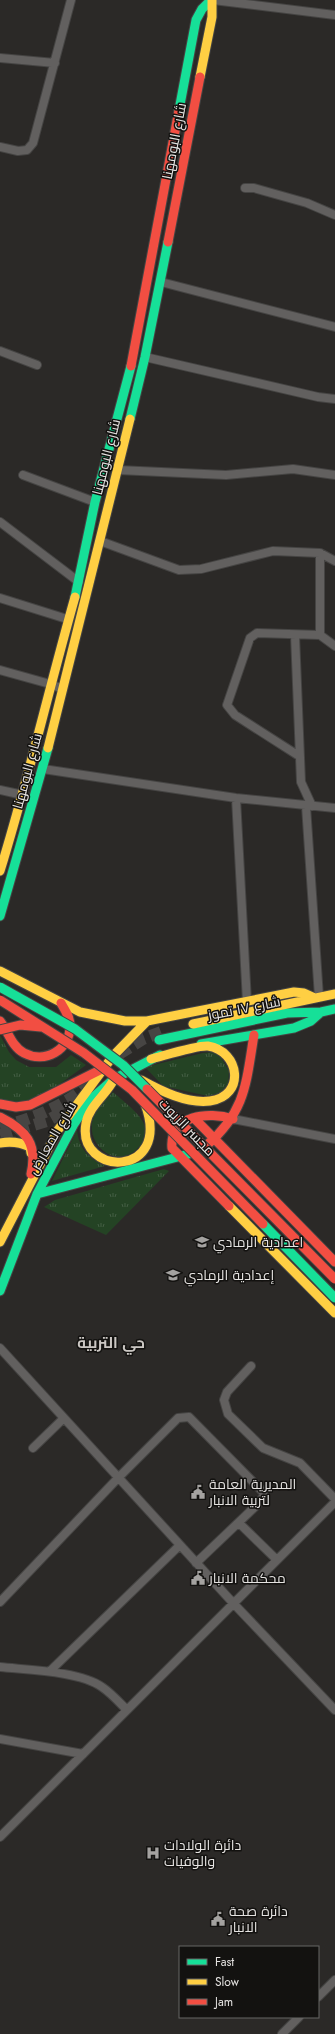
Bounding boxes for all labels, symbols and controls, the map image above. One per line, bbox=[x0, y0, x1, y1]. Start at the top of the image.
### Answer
street label: شارع البومهنا bbox=[157, 101, 191, 181]
street label: شارع البومهنا bbox=[87, 417, 125, 497]
street label: شارع البومهنا bbox=[7, 731, 47, 811]
street label: شارع ١٧ تموز bbox=[205, 991, 282, 1025]
street label: مجسر الزيوت bbox=[154, 1094, 220, 1160]
street label: شارع المعارض bbox=[23, 1098, 81, 1178]
place label: اعدادية الرمادي bbox=[213, 1232, 303, 1254]
school or university icon: اعدادية الرمادي bbox=[194, 1234, 210, 1250]
place label: إعدادية الرمادي bbox=[184, 1265, 275, 1287]
school or university icon: إعدادية الرمادي bbox=[165, 1267, 181, 1283]
district label: حي التربية bbox=[77, 1332, 145, 1355]
place label: المديرية العامة لتربية الانبار bbox=[208, 1474, 296, 1510]
public building icon: المديرية العامة لتربية الانبار bbox=[190, 1484, 206, 1500]
place label: محكمة الانبار bbox=[208, 1568, 286, 1588]
public building icon: محكمة الانبار bbox=[190, 1570, 206, 1586]
place label: دائرة الولادات والوفيات bbox=[164, 1835, 241, 1871]
hospital icon: دائرة الولادات والوفيات bbox=[145, 1845, 161, 1861]
place label: دائرة صحة الانبار bbox=[228, 1901, 288, 1937]
public building icon: دائرة صحة الانبار bbox=[210, 1911, 226, 1927]
legend bbox=[179, 1946, 319, 2018]
text: Fast bbox=[215, 1953, 234, 1971]
text: Slow bbox=[215, 1973, 240, 1991]
text: Jam bbox=[213, 1993, 233, 2011]

